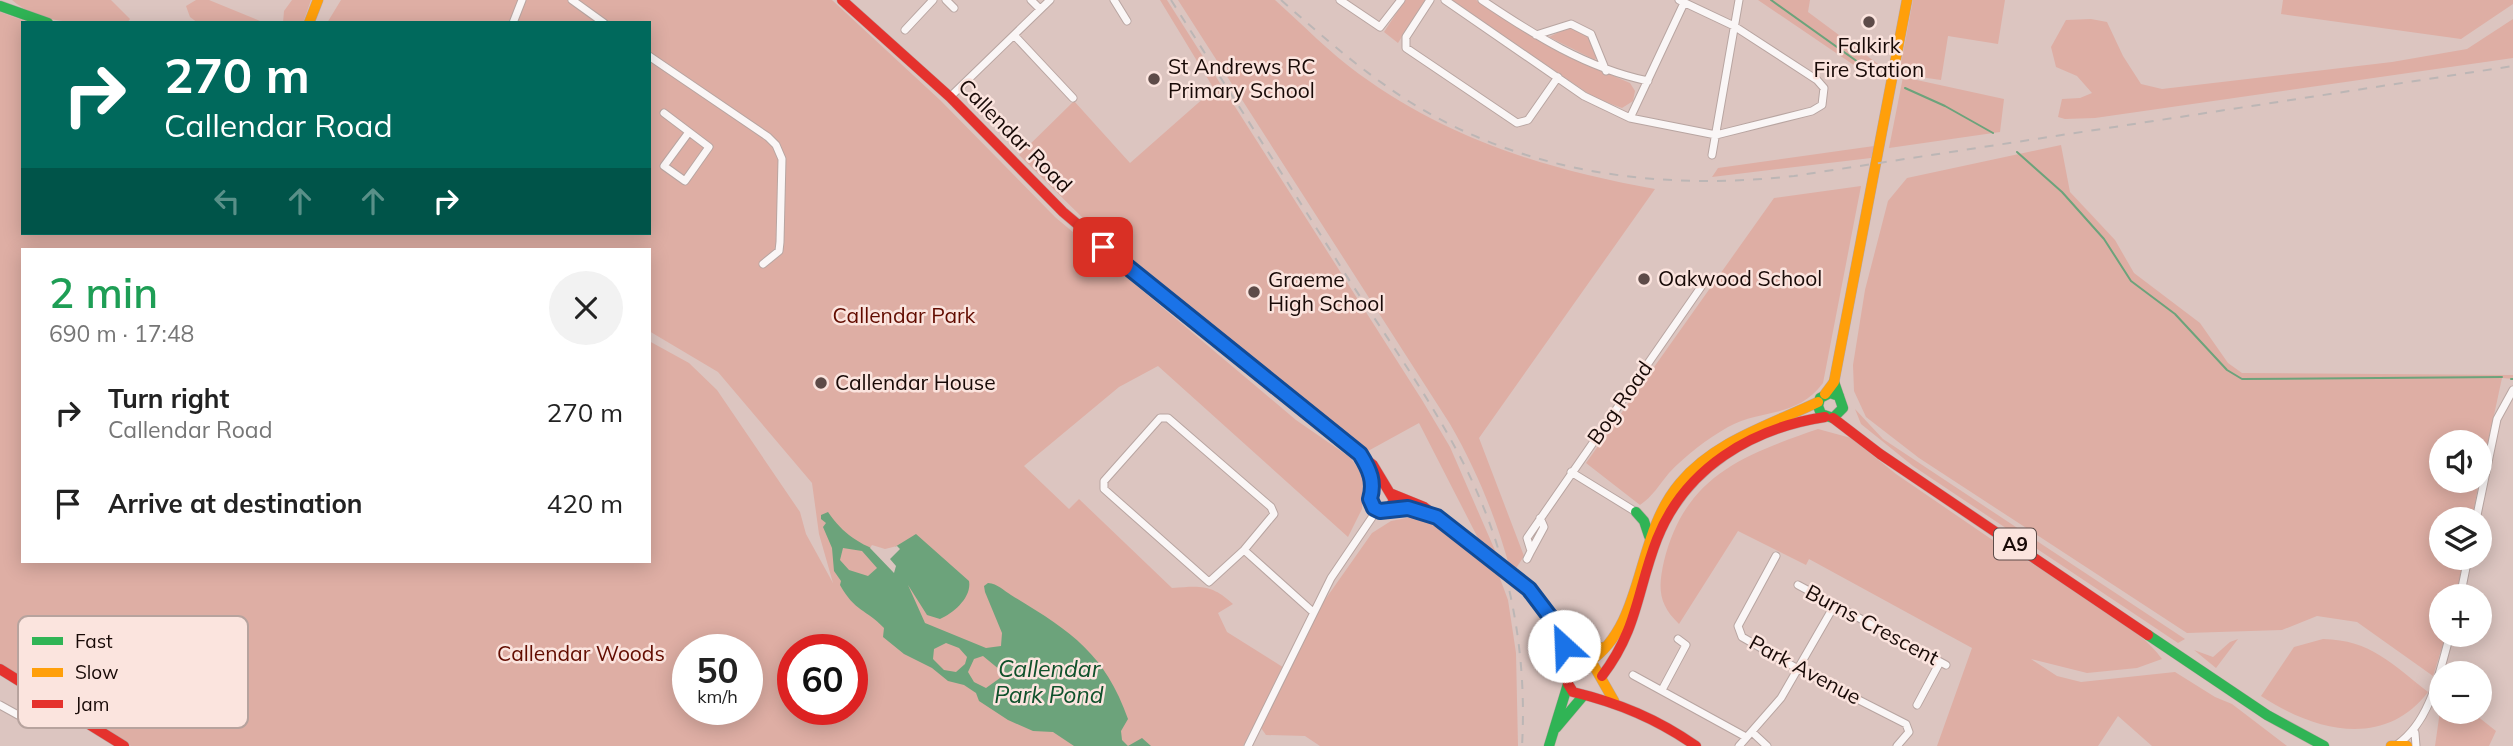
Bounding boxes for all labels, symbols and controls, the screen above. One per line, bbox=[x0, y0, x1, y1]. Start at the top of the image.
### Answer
marker: Falkirk Fire Station bbox=[1861, 14, 1877, 30]
place label: Falkirk Fire Station bbox=[1814, 32, 1924, 82]
text: 270 m bbox=[164, 44, 310, 105]
icon: right bbox=[49, 49, 140, 140]
place label: St Andrews RC Primary School bbox=[1168, 53, 1316, 103]
marker: St Andrews RC Primary School bbox=[1146, 71, 1162, 87]
street label: Callendar Road bbox=[953, 73, 1078, 198]
text: Callendar Road bbox=[164, 105, 393, 145]
icon: left bbox=[208, 182, 246, 220]
icon: ahead bbox=[281, 182, 319, 220]
icon: ahead bbox=[354, 182, 392, 220]
icon: right bbox=[427, 182, 465, 220]
pin bbox=[1073, 217, 1133, 277]
icon: arrive bbox=[1084, 228, 1122, 266]
place label: Oakwood School bbox=[1658, 265, 1822, 291]
text: 2 min bbox=[49, 266, 158, 319]
place label: Graeme High School bbox=[1268, 266, 1384, 316]
button: close bbox=[549, 271, 623, 345]
marker: Oakwood School bbox=[1636, 271, 1652, 287]
marker: Graeme High School bbox=[1246, 284, 1262, 300]
park label: Callendar Park bbox=[833, 302, 976, 328]
text: 690 m · 17:48 bbox=[49, 319, 194, 348]
street label: Bog Road bbox=[1581, 356, 1657, 449]
place label: Callendar House bbox=[835, 369, 996, 395]
marker: Callendar House bbox=[813, 375, 829, 391]
text: Turn right bbox=[108, 382, 229, 415]
icon: right bbox=[49, 394, 87, 432]
text: 270 m bbox=[547, 396, 623, 429]
text: Callendar Road bbox=[108, 415, 272, 444]
map controls bbox=[2429, 430, 2492, 724]
button: sound bbox=[2429, 430, 2492, 493]
icon: arrive bbox=[49, 485, 87, 523]
text: Arrive at destination bbox=[108, 487, 363, 520]
text: 420 m bbox=[547, 487, 623, 520]
button: layers bbox=[2429, 507, 2492, 570]
road number: A9 bbox=[1994, 528, 2036, 559]
street label: Burns Crescent bbox=[1801, 578, 1944, 670]
button: + bbox=[2429, 584, 2492, 647]
position arrow bbox=[1527, 609, 1601, 683]
legend bbox=[18, 616, 248, 728]
text: Fast bbox=[75, 629, 113, 653]
street label: Park Avenue bbox=[1745, 629, 1866, 709]
speed limit sign: 60 bbox=[777, 634, 868, 725]
park label: Callendar Woods bbox=[497, 640, 665, 666]
text: 50 bbox=[696, 648, 739, 692]
water label: Callendar Park Pond bbox=[994, 654, 1104, 709]
text: Slow bbox=[75, 660, 119, 684]
button: − bbox=[2429, 661, 2492, 724]
text: km/h bbox=[697, 685, 738, 708]
text: Jam bbox=[75, 692, 109, 716]

